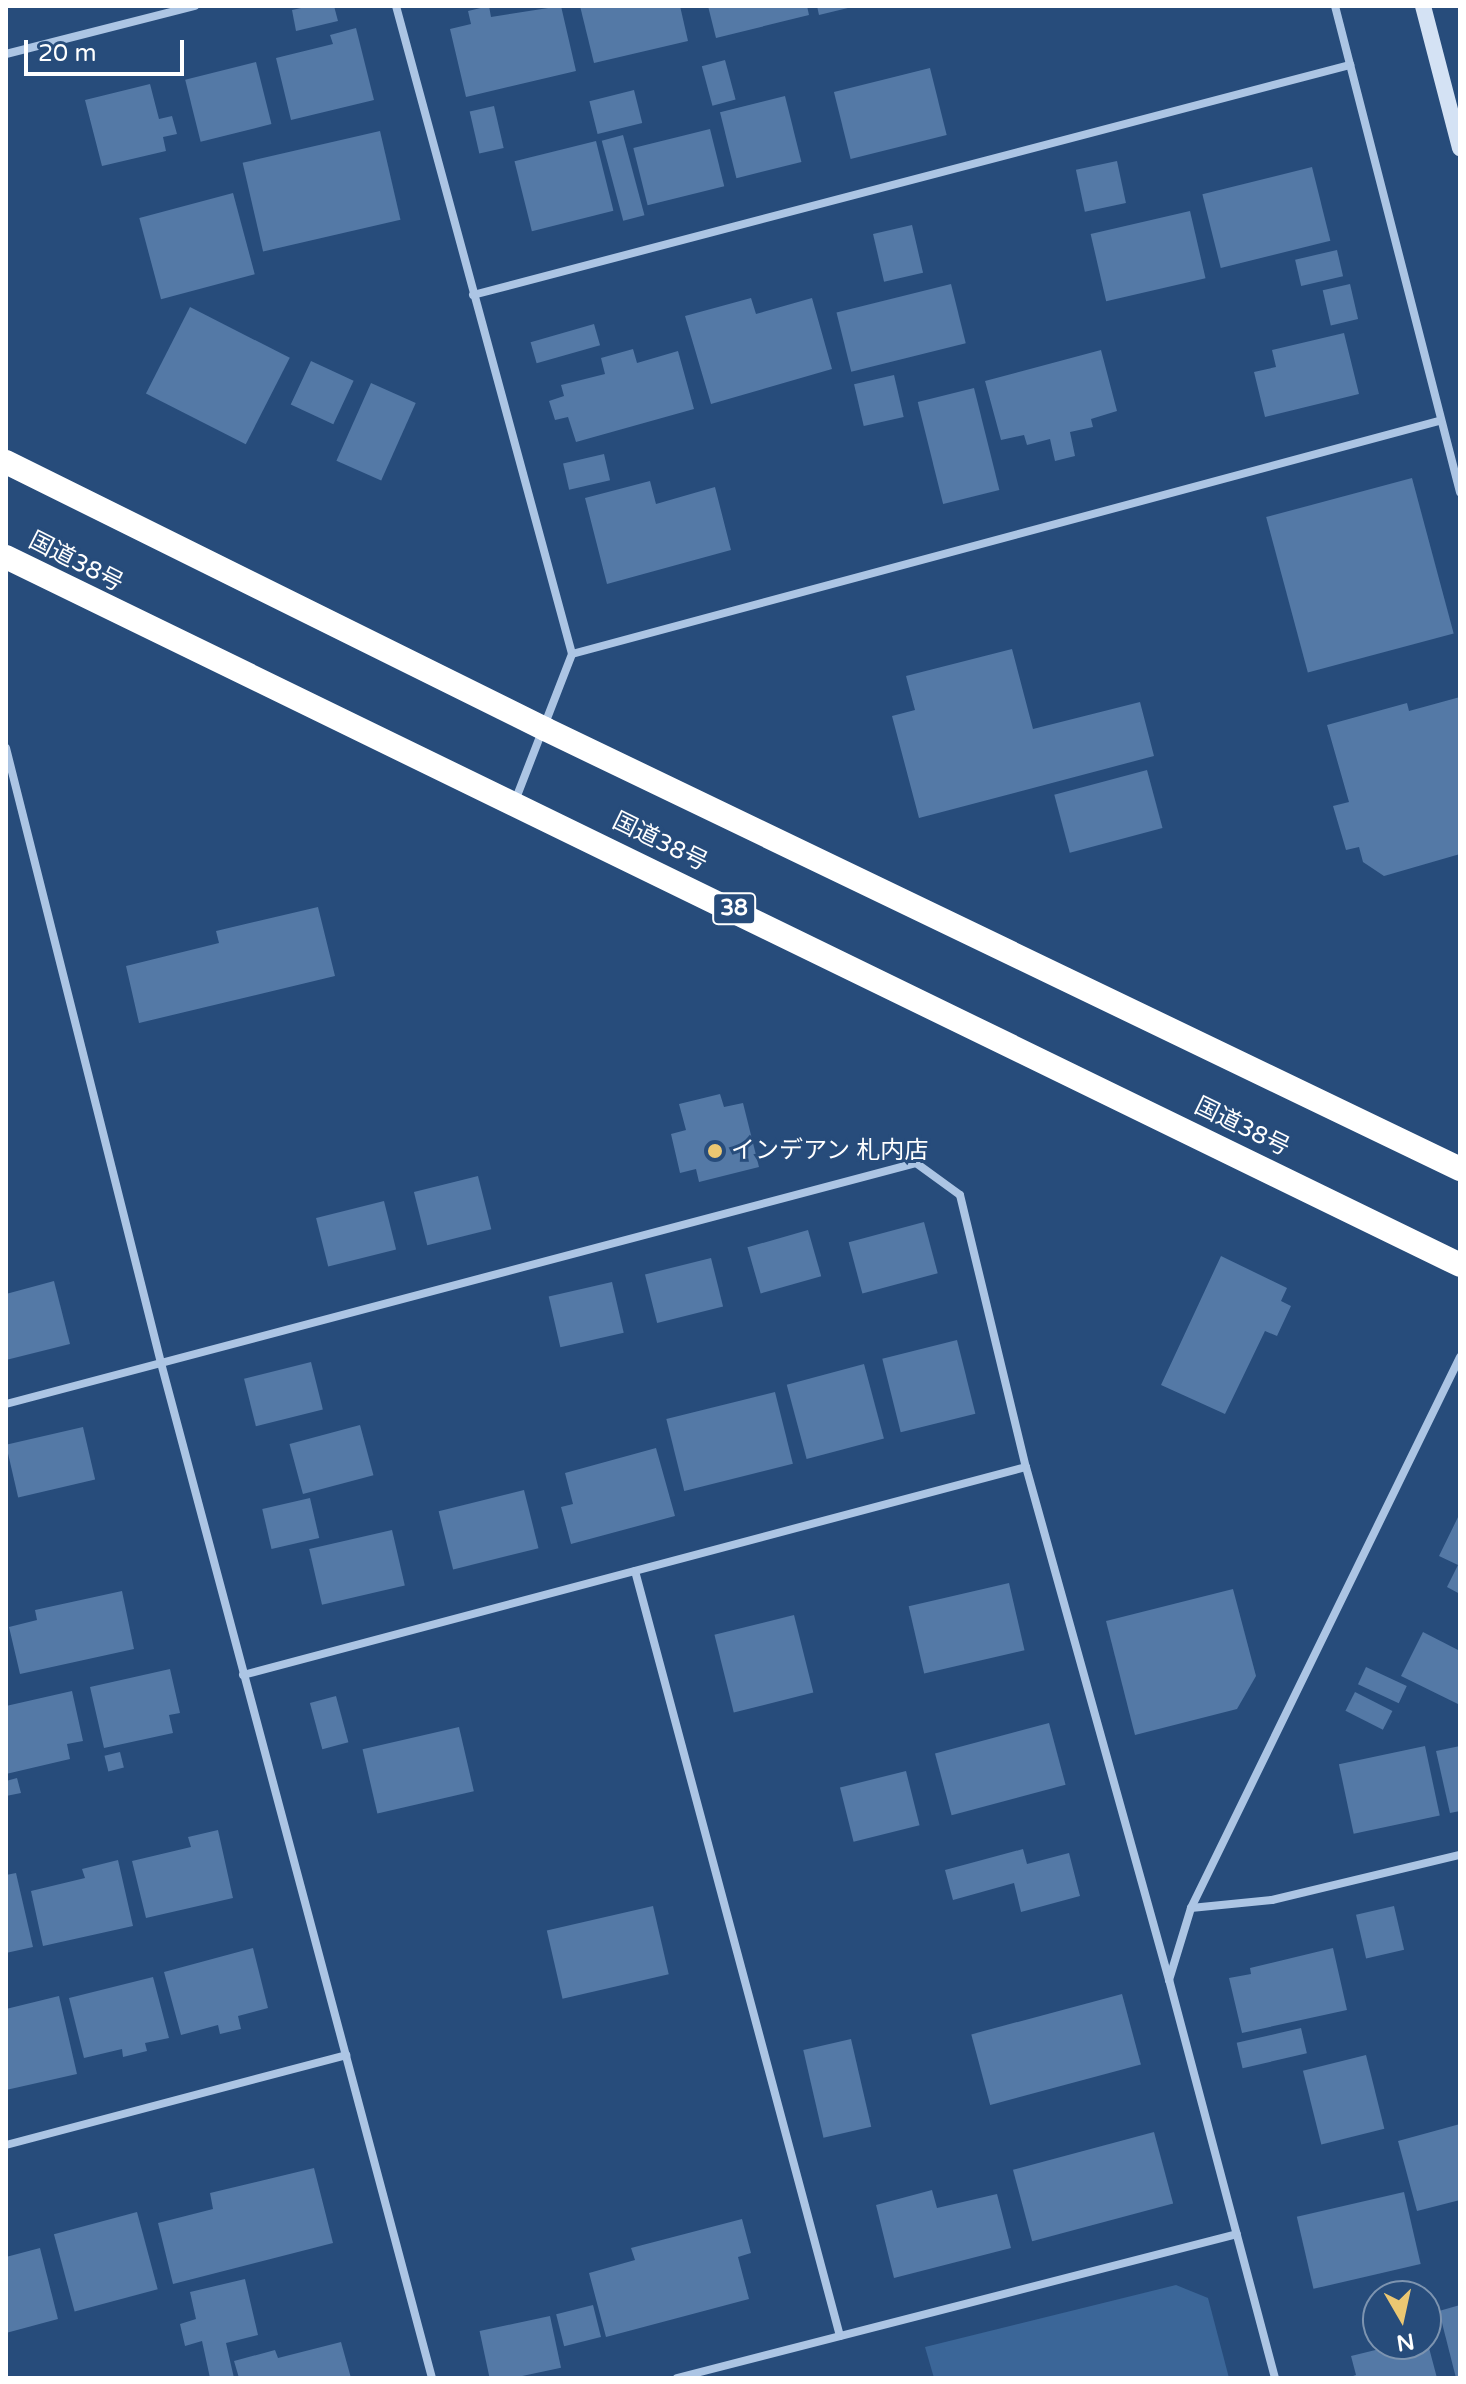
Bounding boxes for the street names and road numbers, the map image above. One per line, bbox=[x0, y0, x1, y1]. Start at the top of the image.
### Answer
street label: 国道38号 bbox=[24, 526, 128, 598]
street label: 国道38号 bbox=[608, 807, 712, 877]
road number: 38 bbox=[712, 891, 756, 927]
street label: 国道38号 bbox=[1190, 1092, 1294, 1162]

